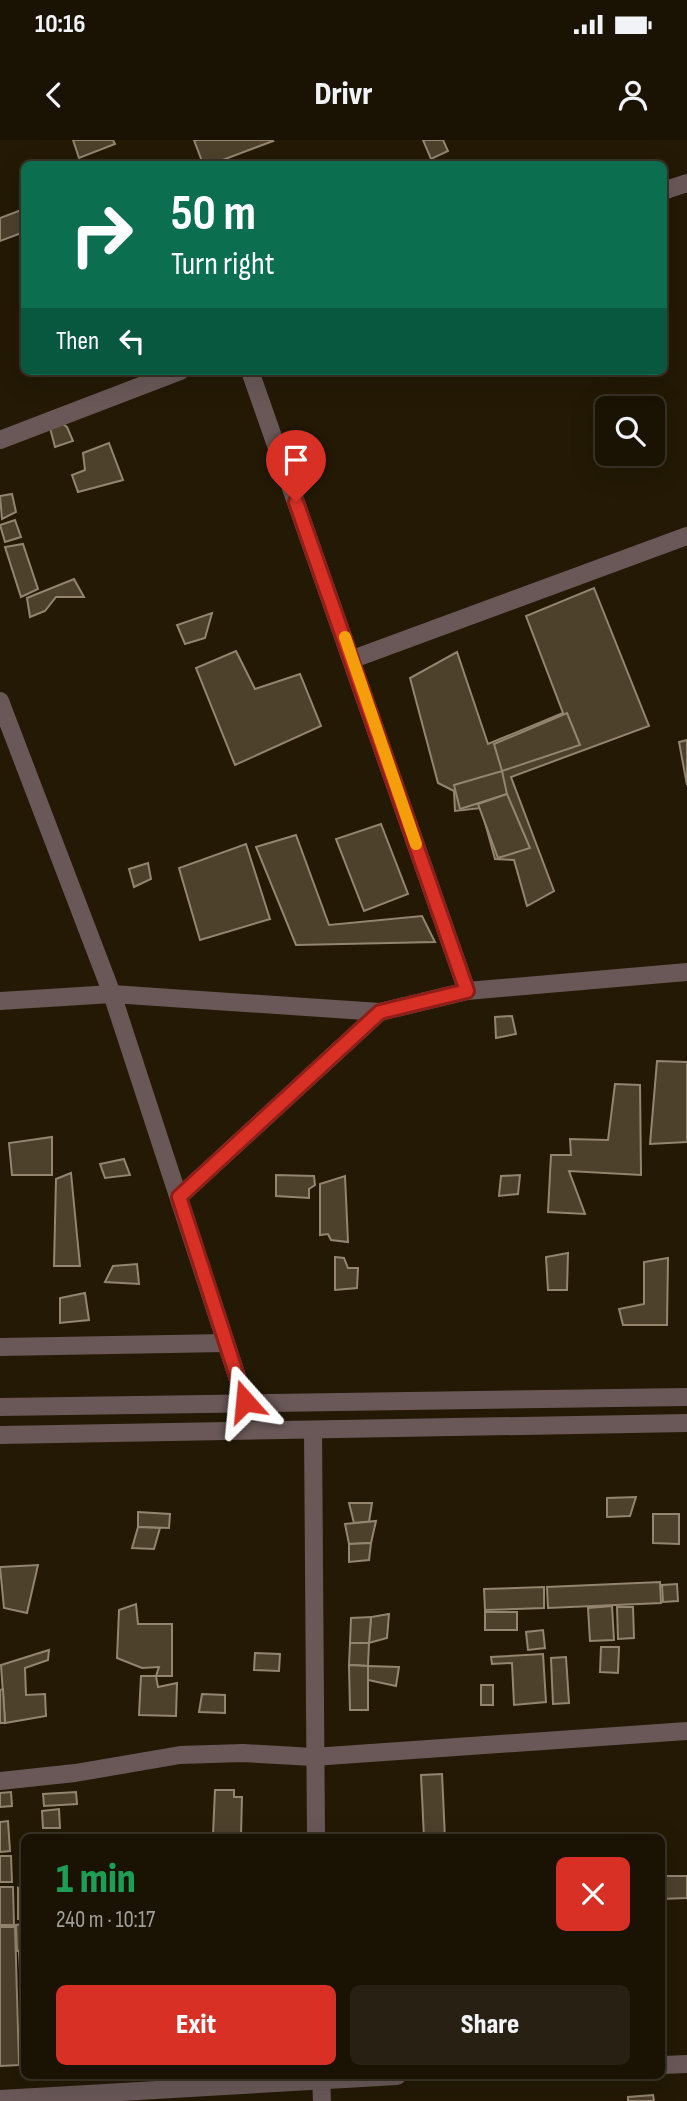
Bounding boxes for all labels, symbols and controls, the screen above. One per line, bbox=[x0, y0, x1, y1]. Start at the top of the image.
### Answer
text: 10:16 bbox=[35, 9, 85, 40]
text: Drivr bbox=[315, 75, 372, 114]
icon: back bbox=[35, 76, 73, 114]
icon: person bbox=[614, 76, 652, 114]
text: 50 m bbox=[171, 185, 256, 244]
icon: right bbox=[56, 189, 147, 280]
text: Turn right bbox=[171, 245, 275, 284]
icon: left bbox=[113, 322, 151, 360]
text: Then bbox=[56, 326, 99, 357]
map controls bbox=[595, 396, 665, 466]
button: search bbox=[595, 396, 665, 466]
pin bbox=[266, 430, 326, 502]
icon: arrive bbox=[277, 441, 315, 479]
position arrow bbox=[208, 1364, 282, 1438]
text: 1 min bbox=[56, 1854, 136, 1905]
button: close bbox=[556, 1857, 630, 1931]
text: 240 m · 10:17 bbox=[56, 1906, 155, 1934]
button: Exit bbox=[56, 1985, 336, 2065]
button: Share bbox=[350, 1985, 630, 2065]

